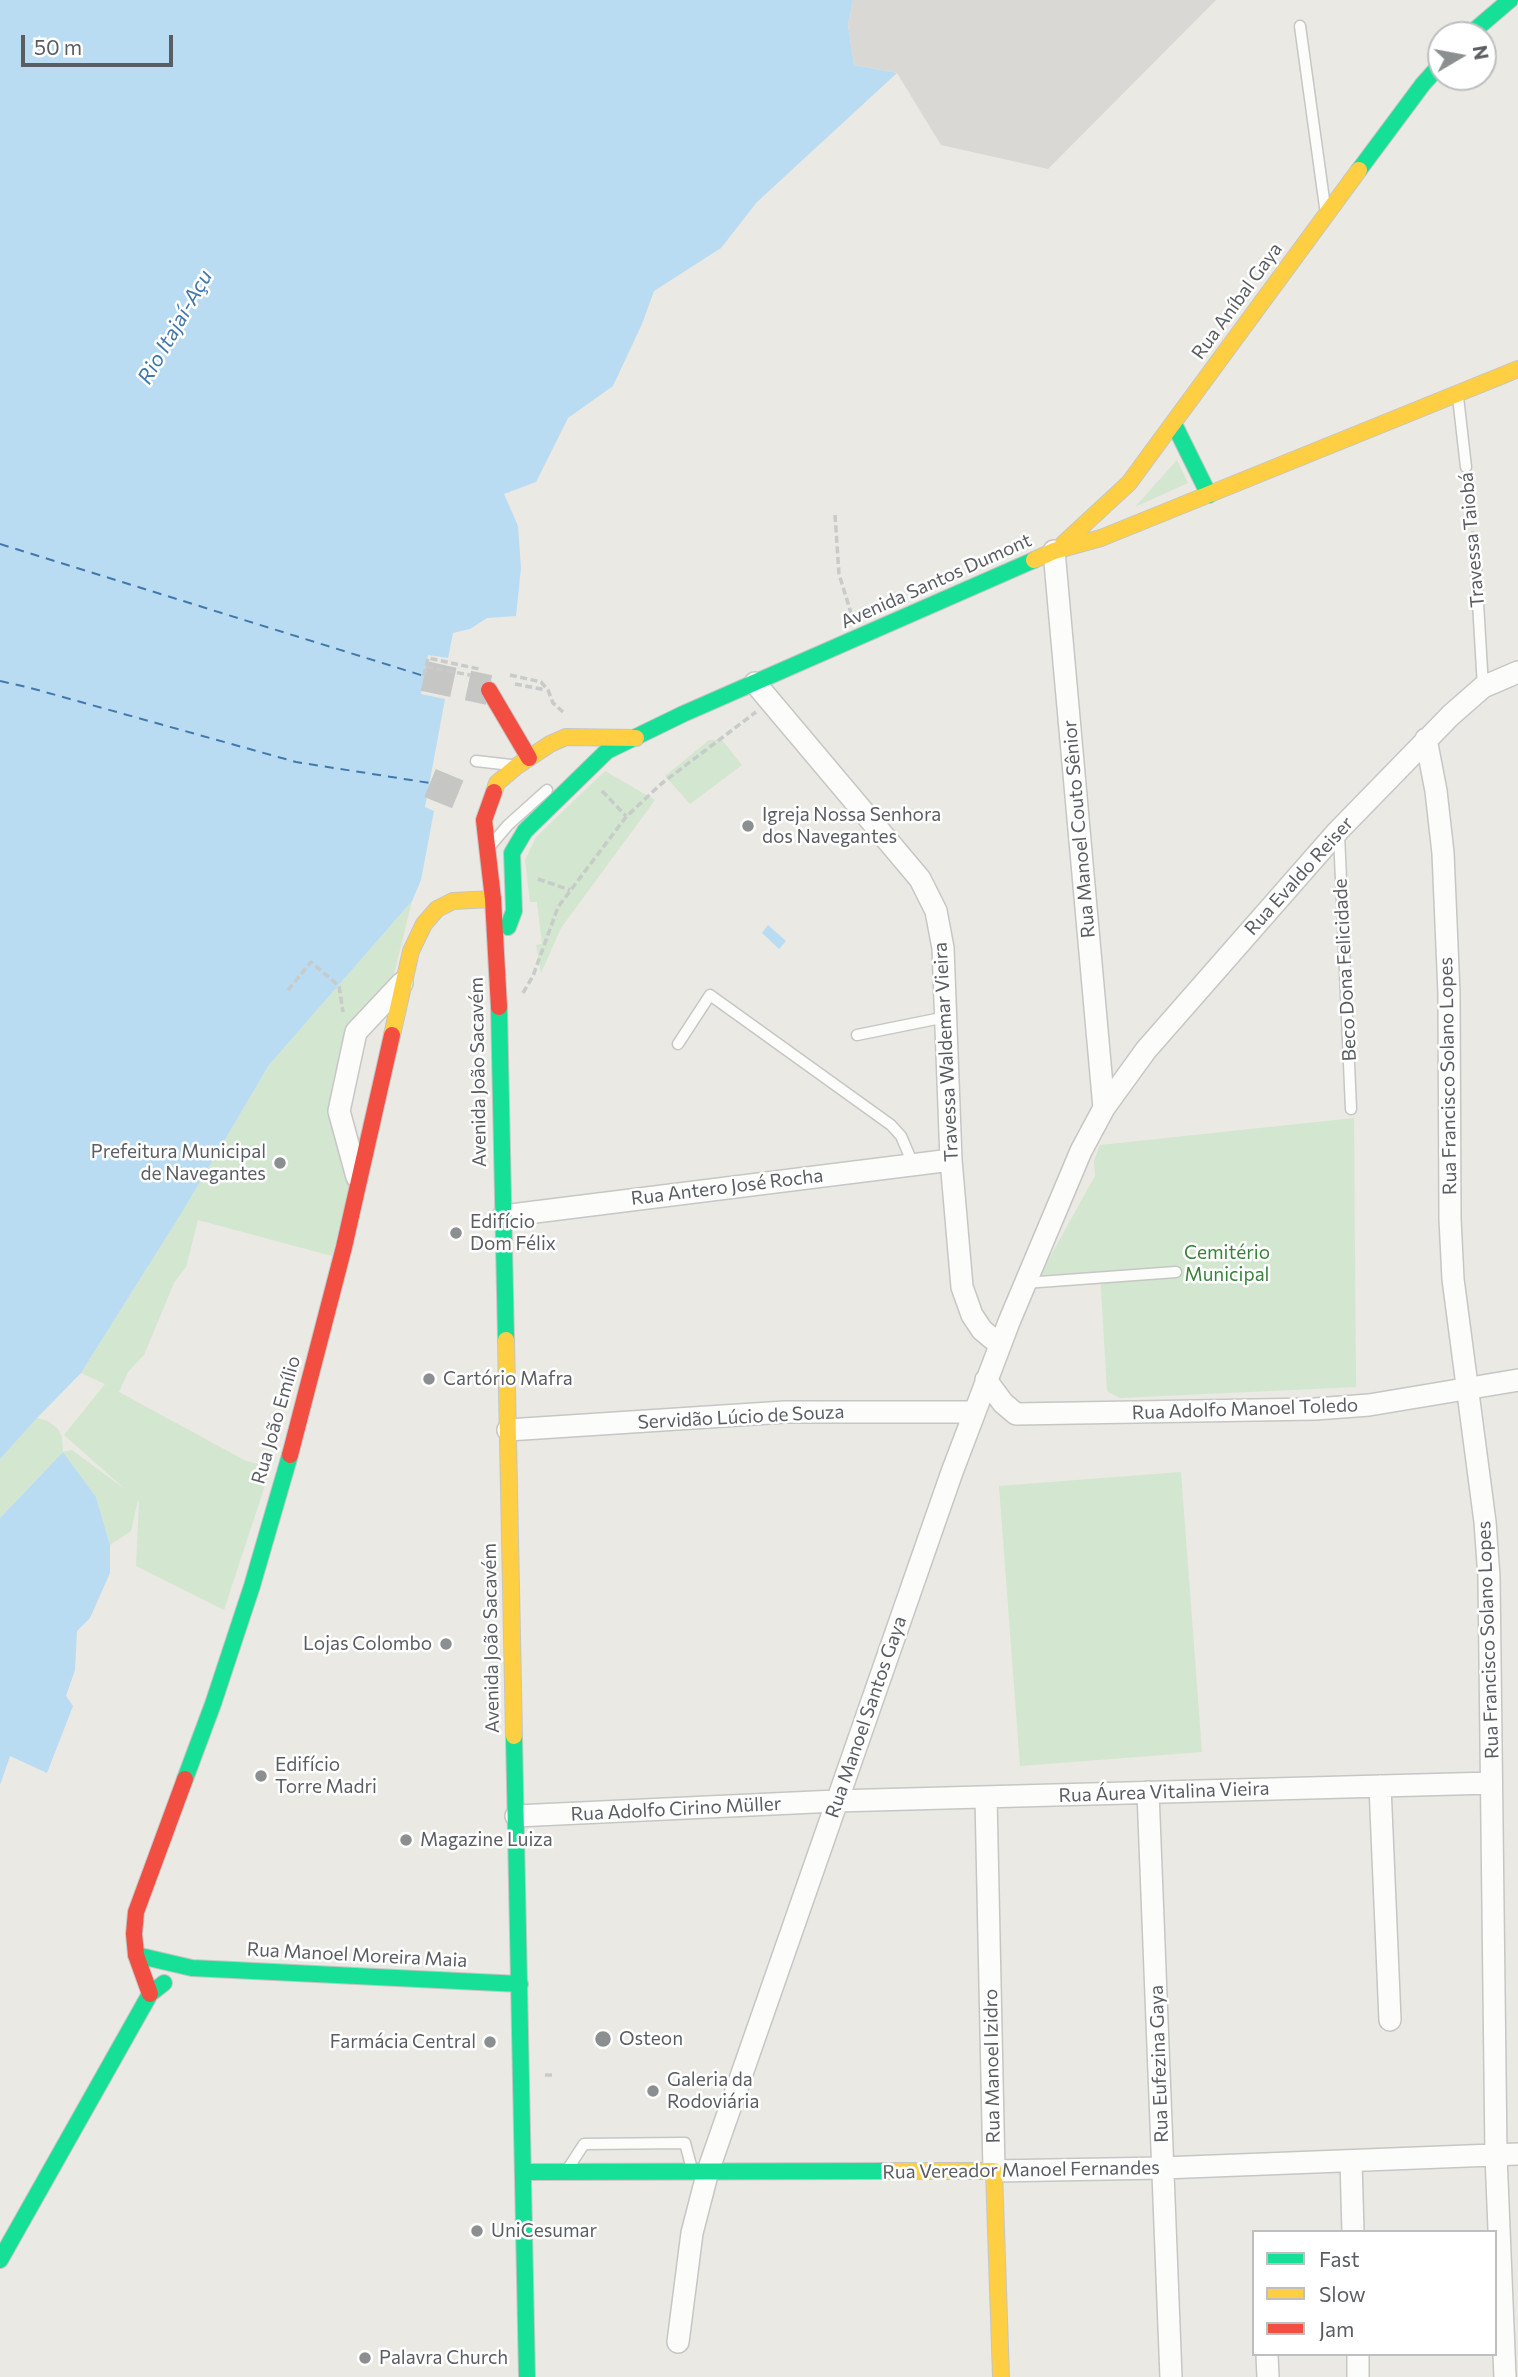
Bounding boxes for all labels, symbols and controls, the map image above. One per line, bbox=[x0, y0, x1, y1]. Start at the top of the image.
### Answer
scale bar bbox=[24, 21, 177, 65]
north arrow bbox=[1427, 21, 1497, 91]
text: 50 m bbox=[34, 34, 82, 59]
text: N bbox=[1469, 44, 1494, 62]
street label: Rua Aníbal Gaya bbox=[1187, 238, 1287, 364]
water label: Rio Itajaí-Açu bbox=[132, 266, 218, 388]
street label: Travessa Taiobá bbox=[1455, 471, 1489, 609]
street label: Avenida Santos Dumont bbox=[837, 529, 1035, 633]
street label: Rua Manoel Couto Sênior bbox=[1058, 719, 1100, 939]
place label: Igreja Nossa Senhora dos Navegantes bbox=[762, 804, 941, 848]
street label: Rua Evaldo Reiser bbox=[1240, 812, 1358, 940]
marker: Igreja Nossa Senhora dos Navegantes bbox=[740, 818, 756, 834]
street label: Beco Dona Felicidade bbox=[1329, 878, 1361, 1062]
street label: Travessa Waldemar Vieira bbox=[929, 942, 963, 1162]
street label: Rua Francisco Solano Lopes bbox=[1435, 957, 1461, 1195]
street label: Avenida João Sacavém bbox=[465, 977, 491, 1167]
place label: Prefeitura Municipal de Navegantes bbox=[91, 1141, 266, 1185]
marker: Prefeitura Municipal de Navegantes bbox=[272, 1155, 288, 1171]
street label: Rua Antero José Rocha bbox=[630, 1164, 824, 1210]
place label: Edifício Dom Félix bbox=[470, 1211, 556, 1255]
marker: Edifício Dom Félix bbox=[448, 1225, 464, 1241]
park label: Cemitério Municipal bbox=[1184, 1242, 1270, 1286]
street label: Rua João Emílio bbox=[247, 1353, 305, 1487]
place label: Cartório Mafra bbox=[443, 1368, 573, 1390]
marker: Cartório Mafra bbox=[421, 1371, 437, 1387]
street label: Rua Adolfo Manoel Toledo bbox=[1131, 1394, 1359, 1424]
street label: Servidão Lúcio de Souza bbox=[637, 1400, 845, 1434]
street label: Rua Francisco Solano Lopes bbox=[1472, 1521, 1504, 1759]
street label: Avenida João Sacavém bbox=[478, 1543, 504, 1733]
street label: Rua Manoel Santos Gaya bbox=[821, 1613, 911, 1821]
place label: Lojas Colombo bbox=[303, 1633, 432, 1655]
marker: Lojas Colombo bbox=[438, 1636, 454, 1652]
place label: Edifício Torre Madri bbox=[275, 1754, 377, 1798]
marker: Edifício Torre Madri bbox=[253, 1768, 269, 1784]
street label: Rua Áurea Vitalina Vieira bbox=[1058, 1777, 1270, 1807]
street label: Rua Adolfo Cirino Müller bbox=[570, 1792, 782, 1826]
place label: Magazine Luiza bbox=[420, 1829, 553, 1851]
marker: Magazine Luiza bbox=[398, 1832, 414, 1848]
street label: Rua Manoel Moreira Maia bbox=[246, 1938, 468, 1972]
street label: Rua Eufezina Gaya bbox=[1145, 1985, 1173, 2143]
street label: Rua Manoel Izidro bbox=[979, 1988, 1005, 2144]
place label: Osteon bbox=[619, 2028, 683, 2050]
marker: Osteon bbox=[593, 2029, 613, 2049]
place label: Farmácia Central bbox=[330, 2031, 476, 2053]
marker: Farmácia Central bbox=[482, 2034, 498, 2050]
place label: Galeria da Rodoviária bbox=[667, 2069, 759, 2113]
marker: Galeria da Rodoviária bbox=[645, 2083, 661, 2099]
street label: Rua Vereador Manoel Fernandes bbox=[882, 2156, 1160, 2184]
place label: UniCesumar bbox=[491, 2220, 597, 2242]
marker: UniCesumar bbox=[469, 2223, 485, 2239]
legend bbox=[1252, 2230, 1497, 2356]
text: Fast bbox=[1319, 2246, 1360, 2271]
text: Slow bbox=[1319, 2281, 1366, 2306]
text: Jam bbox=[1319, 2316, 1354, 2341]
place label: Palavra Church bbox=[379, 2347, 508, 2369]
marker: Palavra Church bbox=[357, 2350, 373, 2366]

